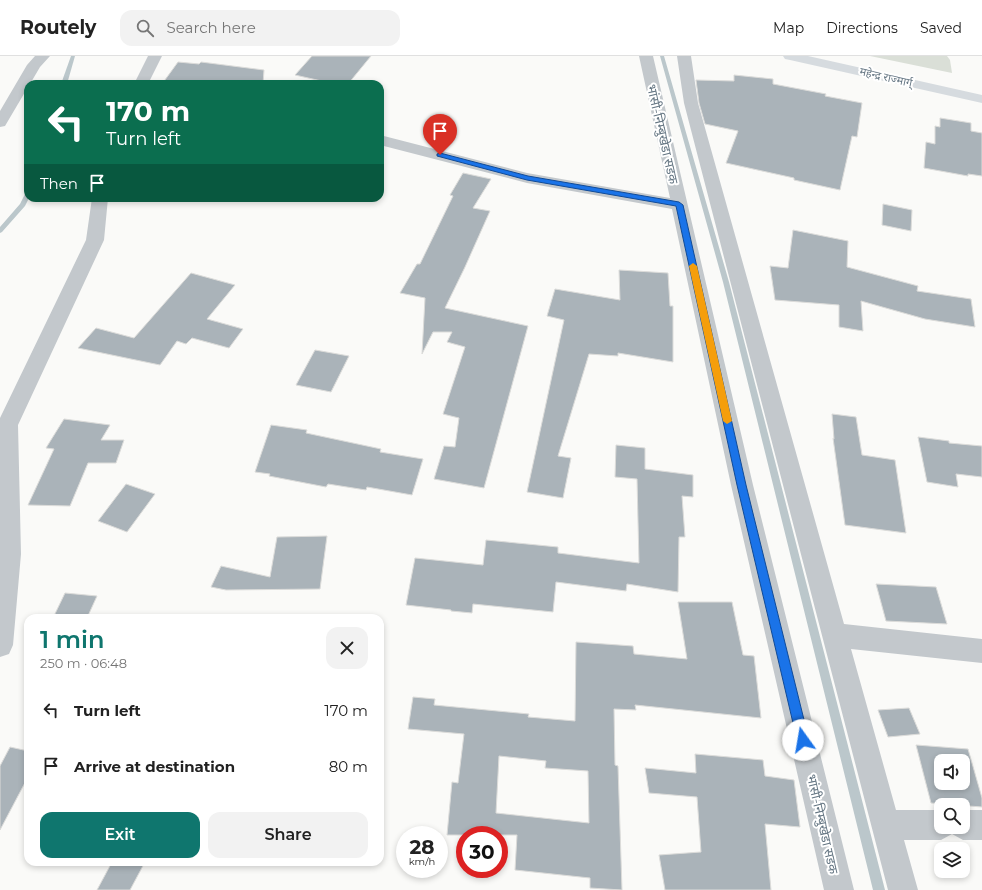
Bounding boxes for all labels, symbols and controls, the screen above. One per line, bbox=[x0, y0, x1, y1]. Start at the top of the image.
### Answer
search box bbox=[120, 10, 400, 46]
text: Routely bbox=[20, 16, 96, 39]
icon: search bbox=[134, 17, 156, 39]
text: Search here bbox=[166, 18, 256, 37]
text: Map bbox=[773, 19, 804, 37]
text: Directions bbox=[826, 19, 898, 37]
text: Saved bbox=[920, 19, 962, 37]
street label: महेन्द्र राज्मार्ग् bbox=[858, 64, 916, 90]
street label: भांसी-निम्बुखेडा सडक bbox=[643, 83, 682, 187]
text: 170 m bbox=[106, 94, 190, 128]
icon: left bbox=[40, 96, 92, 148]
pin bbox=[423, 114, 457, 155]
icon: arrive bbox=[429, 120, 451, 142]
text: Turn left bbox=[106, 128, 181, 150]
icon: arrive bbox=[86, 172, 108, 194]
text: Then bbox=[40, 174, 78, 193]
text: 1 min bbox=[40, 625, 104, 654]
button: close bbox=[326, 627, 368, 669]
text: 250 m · 06:48 bbox=[40, 655, 127, 671]
icon: left bbox=[40, 699, 62, 721]
text: Turn left bbox=[74, 701, 141, 720]
text: 170 m bbox=[324, 701, 368, 720]
position arrow bbox=[782, 719, 824, 761]
map controls bbox=[934, 754, 970, 878]
button: sound bbox=[934, 754, 970, 790]
icon: arrive bbox=[40, 755, 62, 777]
text: Arrive at destination bbox=[74, 757, 235, 776]
text: 80 m bbox=[329, 757, 368, 776]
street label: भांसी-निम्बुखेडा सडक bbox=[803, 773, 842, 877]
button: search bbox=[934, 798, 970, 834]
button: Exit bbox=[40, 812, 200, 858]
button: Share bbox=[208, 812, 368, 858]
speed limit sign: 30 bbox=[456, 826, 508, 878]
text: 28 bbox=[410, 835, 435, 859]
button: layers bbox=[934, 842, 970, 878]
text: km/h bbox=[409, 855, 435, 868]

